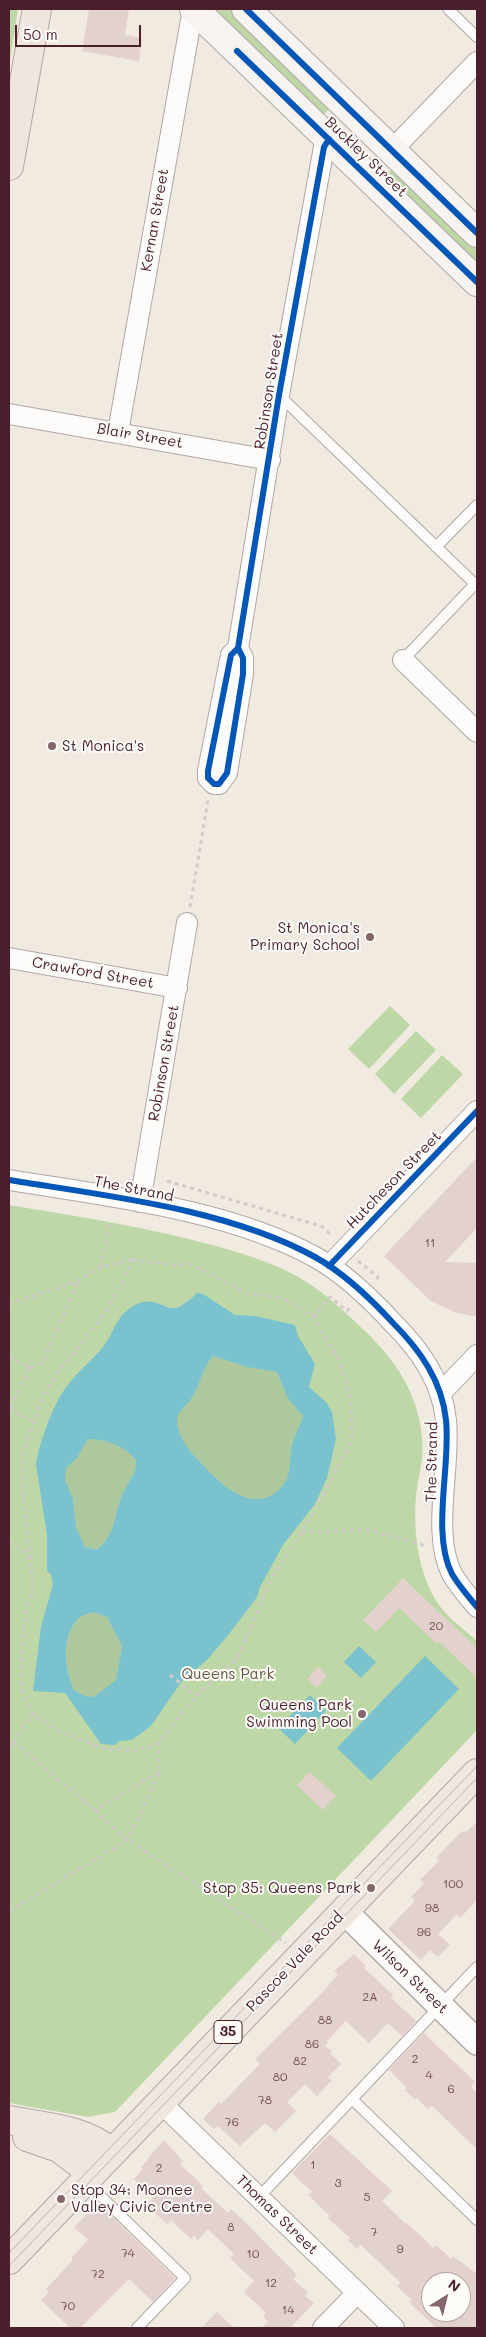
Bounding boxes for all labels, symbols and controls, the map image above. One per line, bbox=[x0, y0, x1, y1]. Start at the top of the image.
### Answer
scale bar bbox=[18, 15, 144, 47]
text: 50 m bbox=[23, 24, 58, 44]
street label: Buckley Street bbox=[321, 113, 411, 201]
street label: Kernan Street bbox=[137, 167, 173, 273]
street label: Robinson Street bbox=[251, 331, 287, 451]
street label: Blair Street bbox=[96, 420, 184, 452]
place label: St Monica's bbox=[62, 737, 144, 755]
marker: St Monica's bbox=[46, 740, 58, 752]
place label: St Monica's Primary School bbox=[250, 919, 360, 954]
marker: St Monica's Primary School bbox=[364, 931, 376, 943]
street label: Crawford Street bbox=[31, 953, 155, 993]
street label: Robinson Street bbox=[145, 1003, 183, 1123]
street label: Hutcheson Street bbox=[343, 1127, 445, 1233]
street label: The Strand bbox=[93, 1172, 175, 1206]
house number: 11 bbox=[425, 1236, 435, 1250]
street label: The Strand bbox=[422, 1422, 442, 1502]
house number: 20 bbox=[429, 1619, 443, 1633]
park label: Queens Park bbox=[182, 1665, 274, 1683]
place label: Queens Park Swimming Pool bbox=[246, 1696, 352, 1731]
marker: Queens Park Swimming Pool bbox=[356, 1708, 368, 1720]
house number: 100 bbox=[443, 1877, 463, 1891]
place label: Stop 35: Queens Park bbox=[203, 1879, 361, 1897]
marker: Stop 35: Queens Park bbox=[365, 1882, 377, 1894]
house number: 98 bbox=[425, 1901, 439, 1915]
street label: Pascoe Vale Road bbox=[243, 1908, 347, 2016]
house number: 96 bbox=[417, 1925, 431, 1939]
street label: Wilson Street bbox=[368, 1936, 452, 2018]
house number: 2A bbox=[363, 1990, 377, 2004]
house number: 88 bbox=[318, 2013, 332, 2027]
road number: 35 bbox=[214, 2020, 242, 2044]
house number: 86 bbox=[305, 2037, 319, 2051]
house number: 2 bbox=[412, 2052, 418, 2066]
house number: 82 bbox=[293, 2054, 307, 2068]
house number: 4 bbox=[425, 2068, 433, 2082]
house number: 80 bbox=[273, 2070, 287, 2084]
house number: 6 bbox=[447, 2082, 455, 2096]
house number: 78 bbox=[258, 2093, 272, 2107]
house number: 76 bbox=[225, 2115, 239, 2129]
house number: 1 bbox=[310, 2158, 316, 2172]
house number: 2 bbox=[156, 2161, 162, 2175]
street label: Thomas Street bbox=[232, 2171, 322, 2259]
house number: 3 bbox=[334, 2176, 342, 2190]
place label: Stop 34: Moonee Valley Civic Centre bbox=[71, 2181, 213, 2216]
house number: 5 bbox=[364, 2190, 370, 2204]
marker: Stop 34: Moonee Valley Civic Centre bbox=[55, 2193, 67, 2205]
house number: 8 bbox=[227, 2220, 235, 2234]
house number: 7 bbox=[371, 2225, 377, 2239]
house number: 9 bbox=[396, 2242, 404, 2256]
house number: 74 bbox=[121, 2246, 135, 2260]
house number: 10 bbox=[247, 2247, 259, 2261]
house number: 72 bbox=[91, 2267, 105, 2281]
north arrow bbox=[421, 2272, 471, 2322]
text: N bbox=[445, 2274, 464, 2296]
house number: 12 bbox=[265, 2276, 277, 2290]
house number: 70 bbox=[61, 2299, 75, 2313]
house number: 14 bbox=[282, 2303, 294, 2317]

